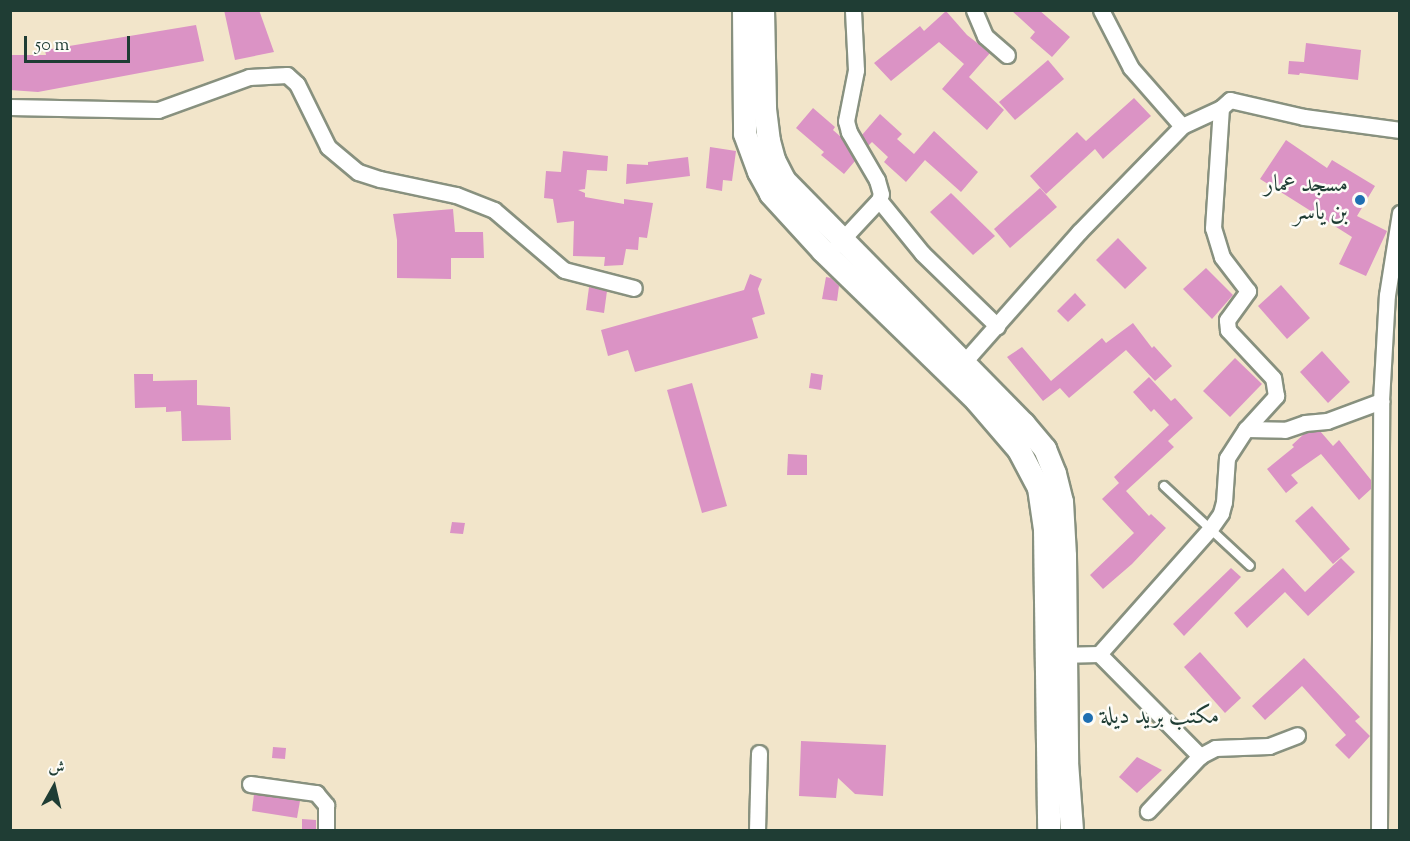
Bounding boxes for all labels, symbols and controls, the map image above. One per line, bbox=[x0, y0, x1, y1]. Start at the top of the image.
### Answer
scale bar bbox=[27, 24, 134, 62]
text: 50 m bbox=[35, 33, 69, 59]
place label: مسجد عمار بن ياسر bbox=[1264, 172, 1348, 228]
marker: مسجد عمار بن ياسر bbox=[1353, 193, 1367, 207]
place label: مكتب بريد ديلة bbox=[1100, 704, 1219, 732]
marker: مكتب بريد ديلة bbox=[1081, 711, 1095, 725]
text: ش bbox=[47, 756, 66, 781]
north arrow bbox=[24, 757, 84, 817]

